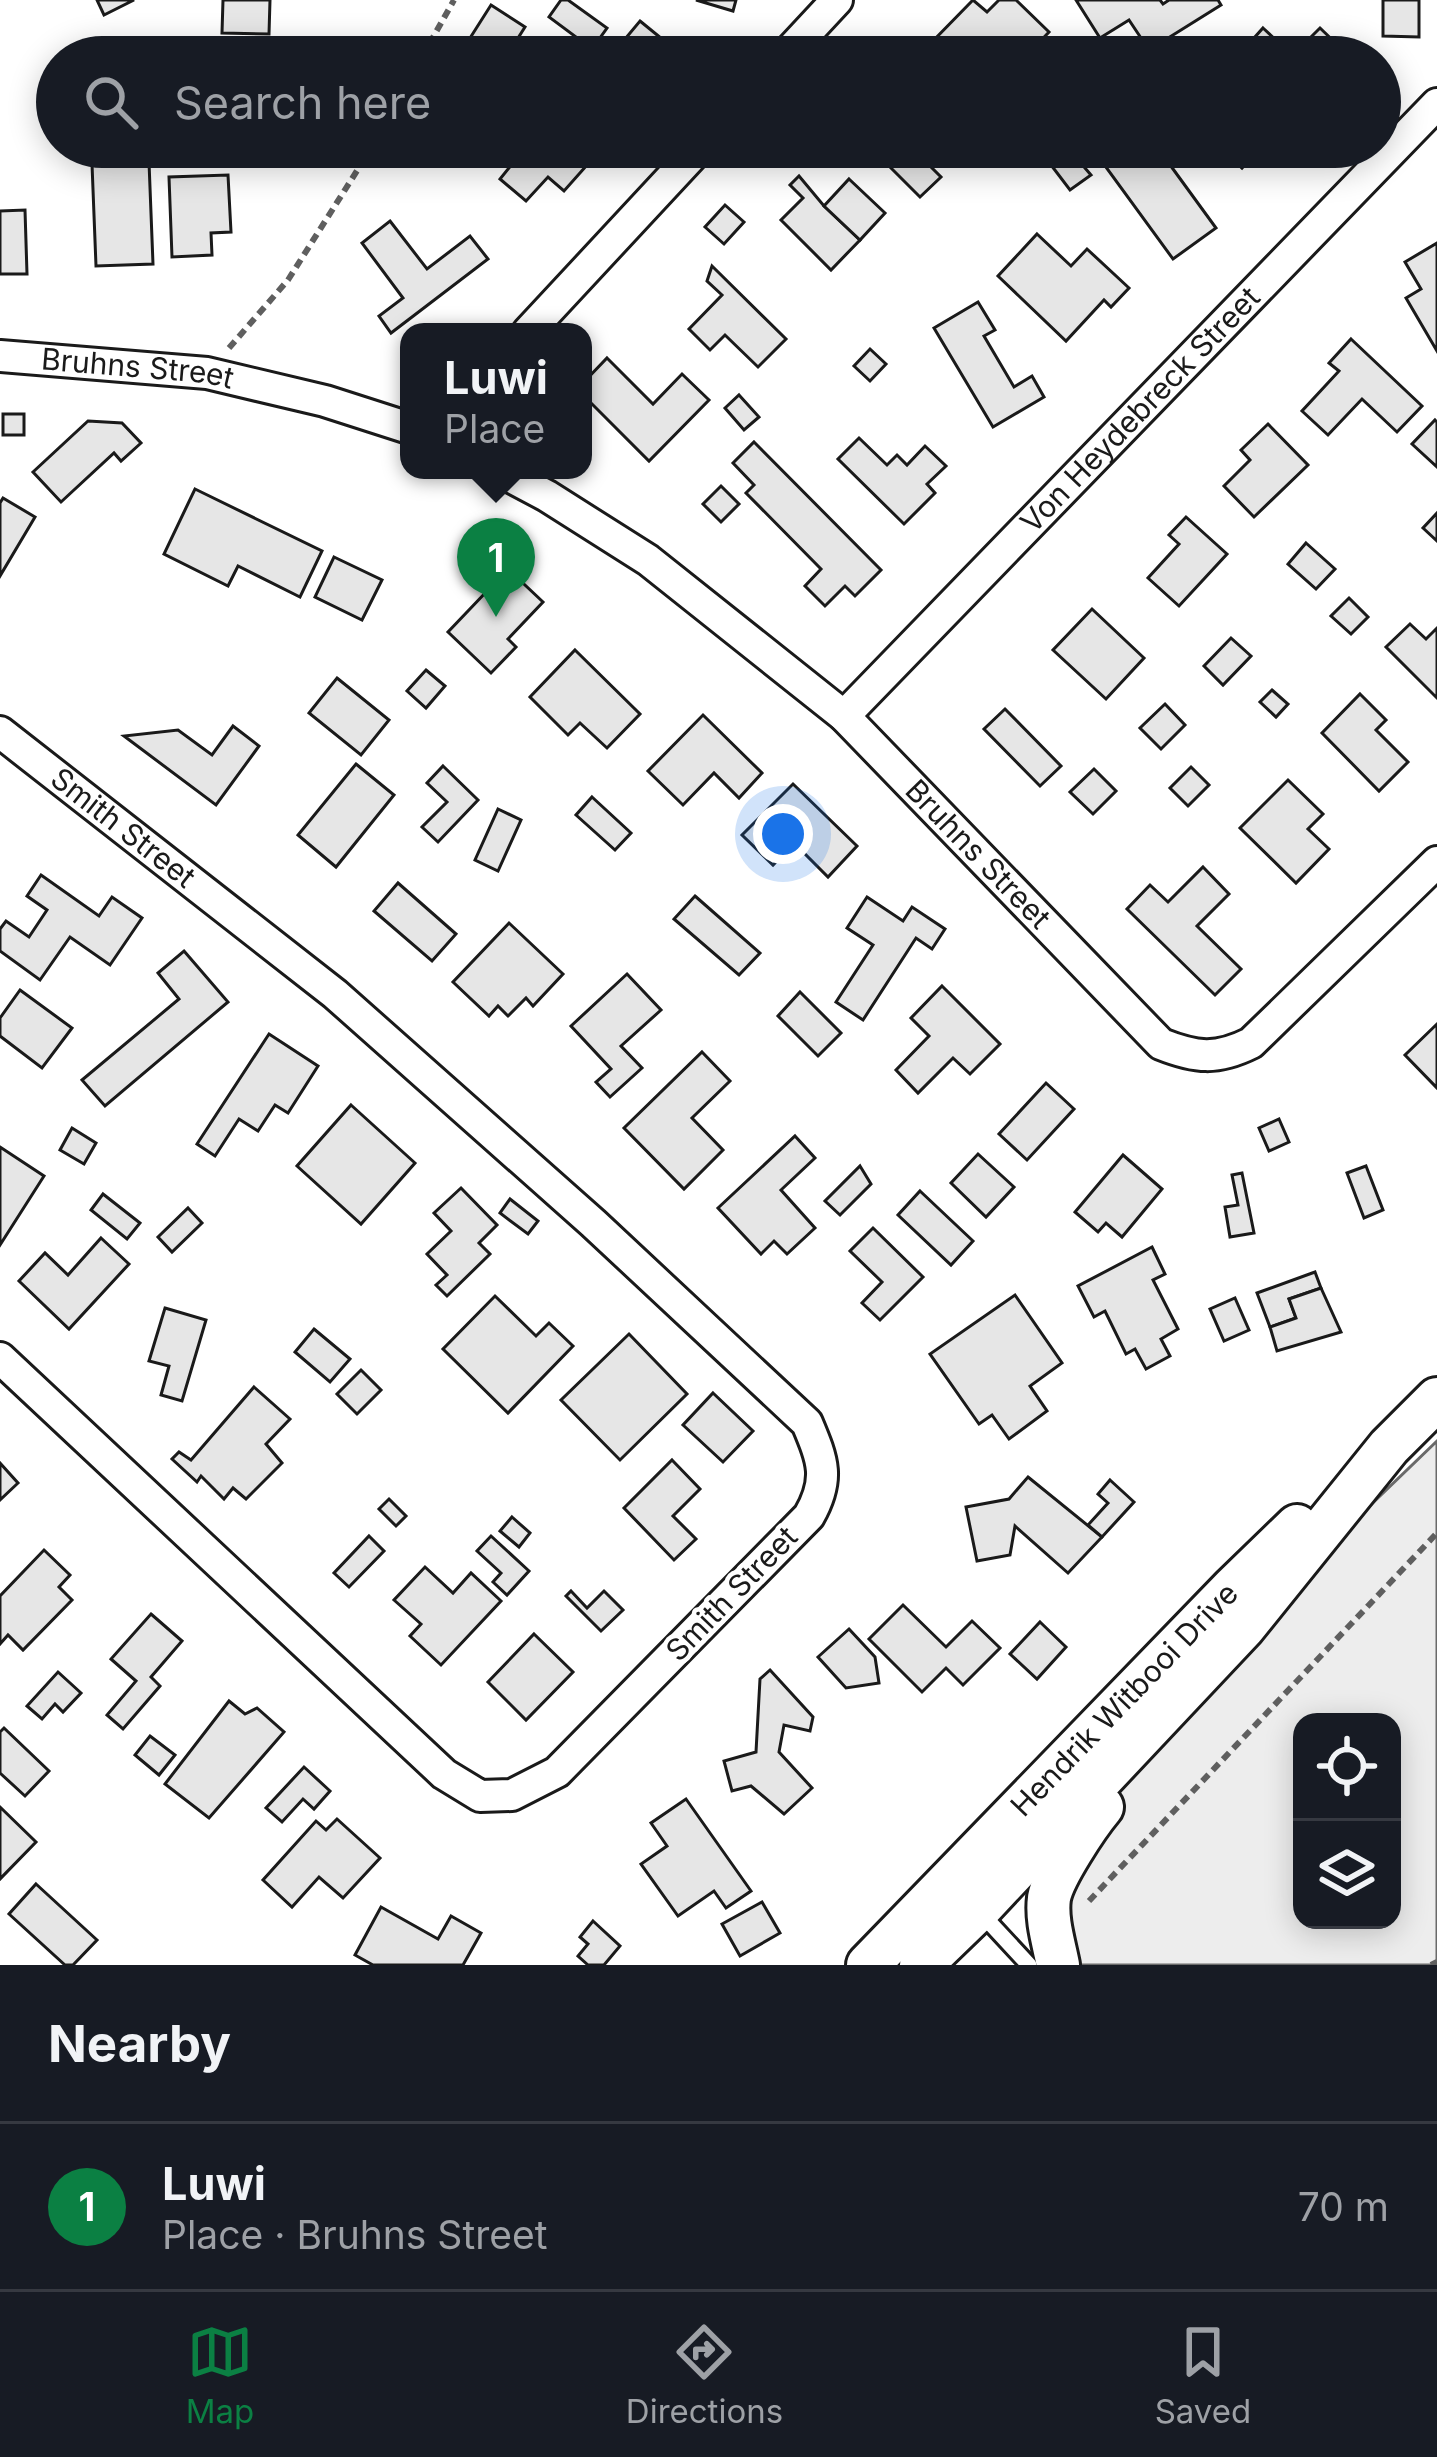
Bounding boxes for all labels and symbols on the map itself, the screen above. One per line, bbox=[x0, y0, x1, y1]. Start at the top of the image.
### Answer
street label: Von Heydebreck Street bbox=[1013, 279, 1267, 540]
street label: Bruhns Street bbox=[40, 340, 238, 396]
pin: 1 bbox=[457, 518, 535, 617]
street label: Smith Street bbox=[44, 760, 203, 895]
street label: Bruhns Street bbox=[898, 772, 1059, 936]
your location bbox=[753, 804, 813, 864]
street label: Smith Street bbox=[658, 1518, 805, 1668]
street label: Hendrik Witbooi Drive bbox=[1003, 1575, 1245, 1823]

